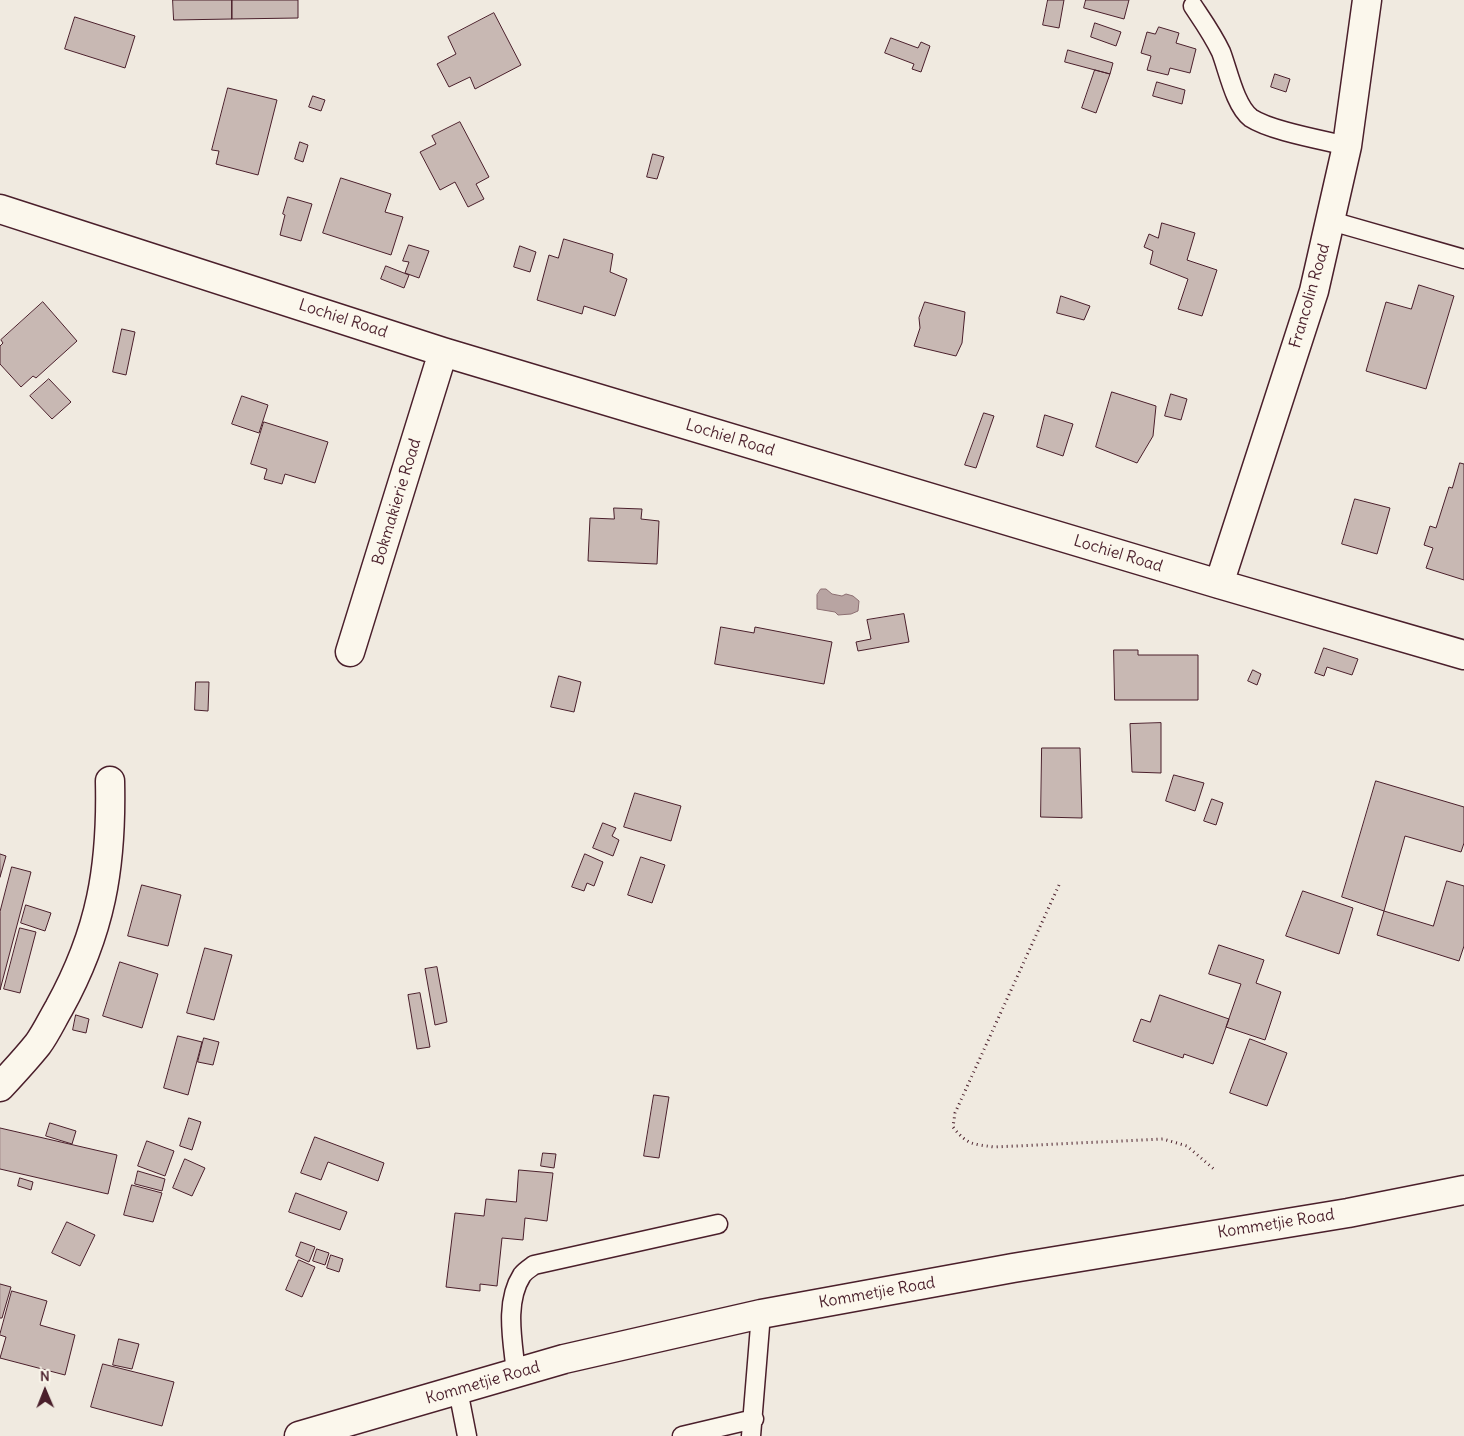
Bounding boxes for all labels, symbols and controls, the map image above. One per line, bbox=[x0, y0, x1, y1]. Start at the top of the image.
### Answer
street label: Francolin Road bbox=[1286, 241, 1334, 351]
street label: Lochiel Road bbox=[296, 296, 390, 342]
street label: Lochiel Road bbox=[683, 415, 777, 461]
street label: Bokmakierie Road bbox=[369, 436, 425, 568]
street label: Lochiel Road bbox=[1071, 531, 1165, 577]
street label: Kommetjie Road bbox=[1216, 1205, 1336, 1243]
street label: Kommetjie Road bbox=[817, 1273, 937, 1313]
street label: Kommetjie Road bbox=[424, 1358, 542, 1408]
north arrow bbox=[20, 1366, 70, 1416]
text: N bbox=[40, 1367, 50, 1385]

